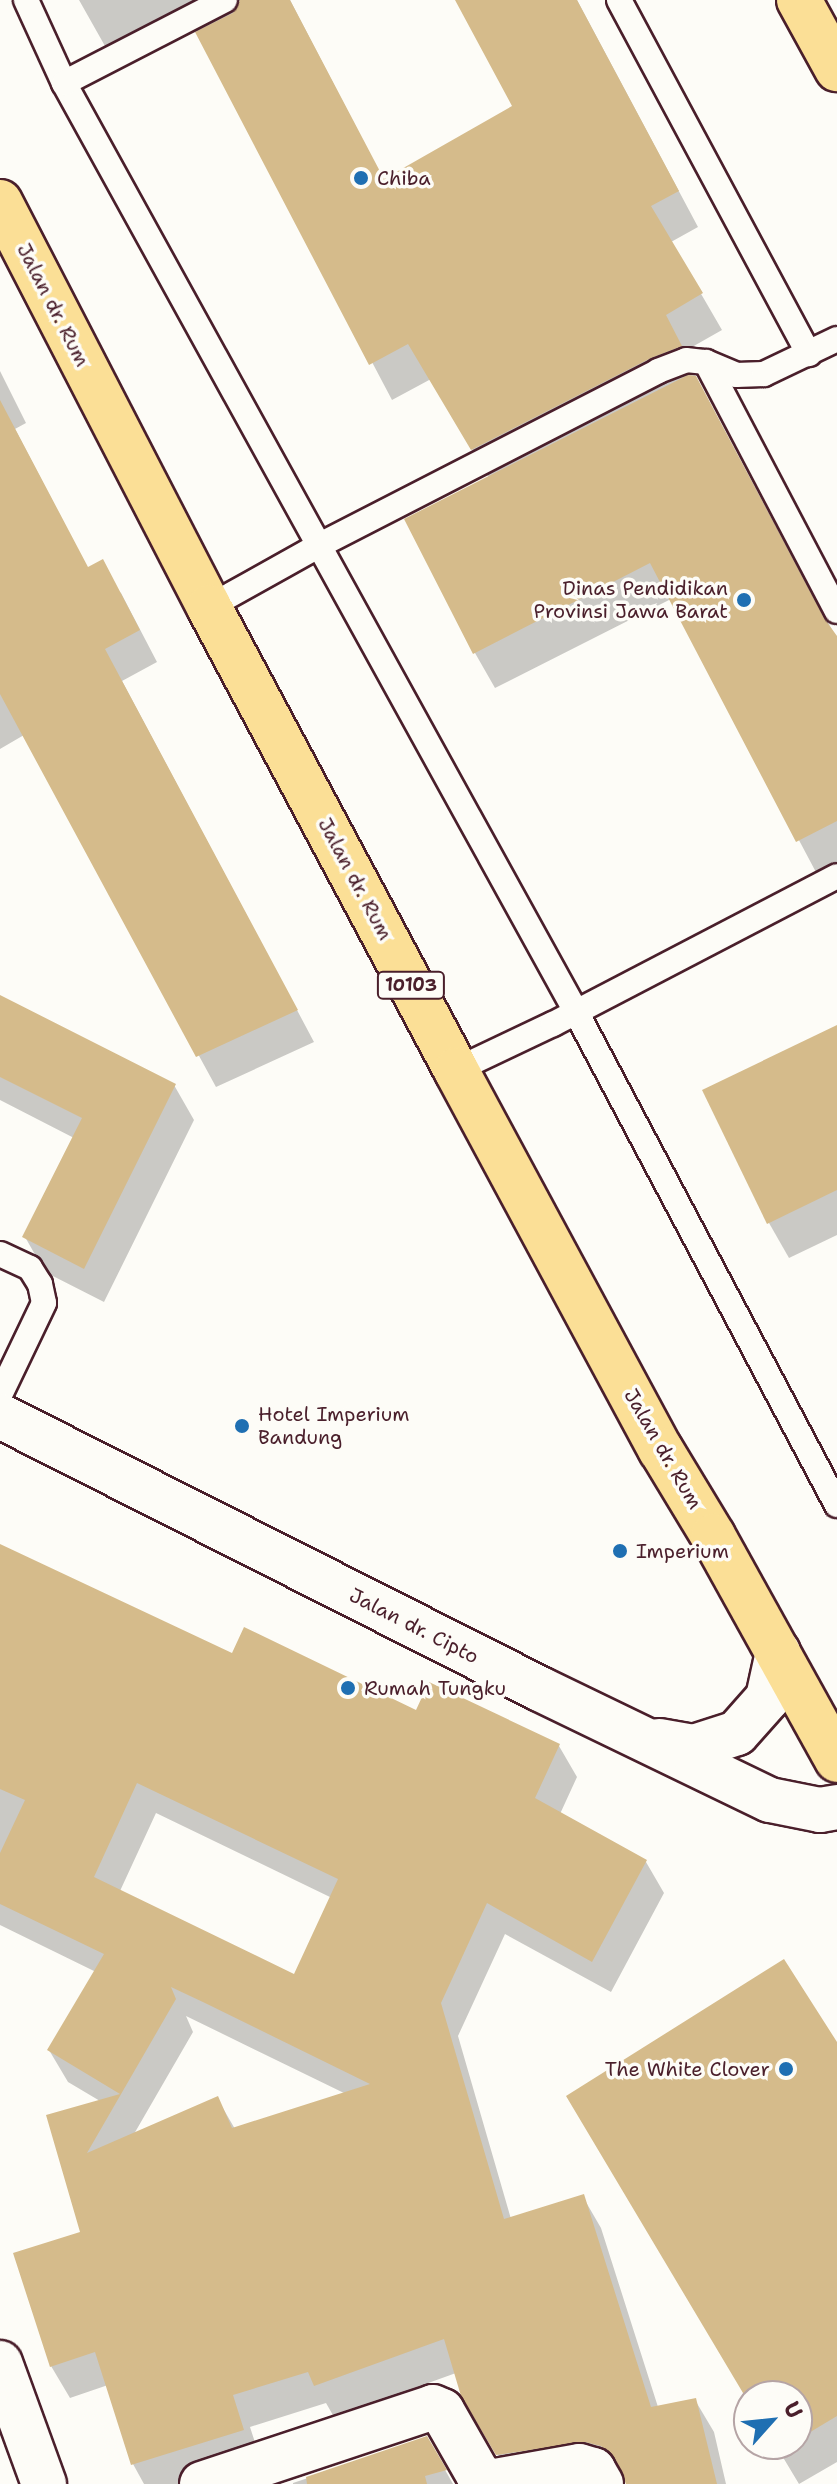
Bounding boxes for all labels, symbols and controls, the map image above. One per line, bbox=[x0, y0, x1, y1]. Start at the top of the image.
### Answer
place label: Chiba bbox=[377, 166, 431, 190]
marker: Chiba bbox=[352, 169, 370, 187]
street label: Jalan dr. Rum bbox=[12, 239, 94, 371]
place label: Dinas Pendidikan Provinsi Jawa Barat bbox=[533, 576, 728, 623]
marker: Dinas Pendidikan Provinsi Jawa Barat bbox=[735, 591, 753, 609]
street label: Jalan dr. Rum bbox=[313, 814, 397, 944]
road number: 10103 bbox=[375, 971, 447, 999]
street label: Jalan dr. Rum bbox=[619, 1385, 707, 1513]
place label: Hotel Imperium Bandung bbox=[258, 1402, 409, 1449]
marker: Hotel Imperium Bandung bbox=[233, 1417, 251, 1435]
place label: Imperium bbox=[636, 1539, 729, 1563]
marker: Imperium bbox=[611, 1542, 629, 1560]
street label: Jalan dr. Cipto bbox=[345, 1583, 483, 1669]
place label: Rumah Tungku bbox=[364, 1676, 506, 1700]
marker: Rumah Tungku bbox=[339, 1679, 357, 1697]
place label: The White Clover bbox=[605, 2057, 770, 2081]
marker: The White Clover bbox=[777, 2060, 795, 2078]
north arrow bbox=[733, 2380, 813, 2460]
text: U bbox=[777, 2396, 809, 2423]

